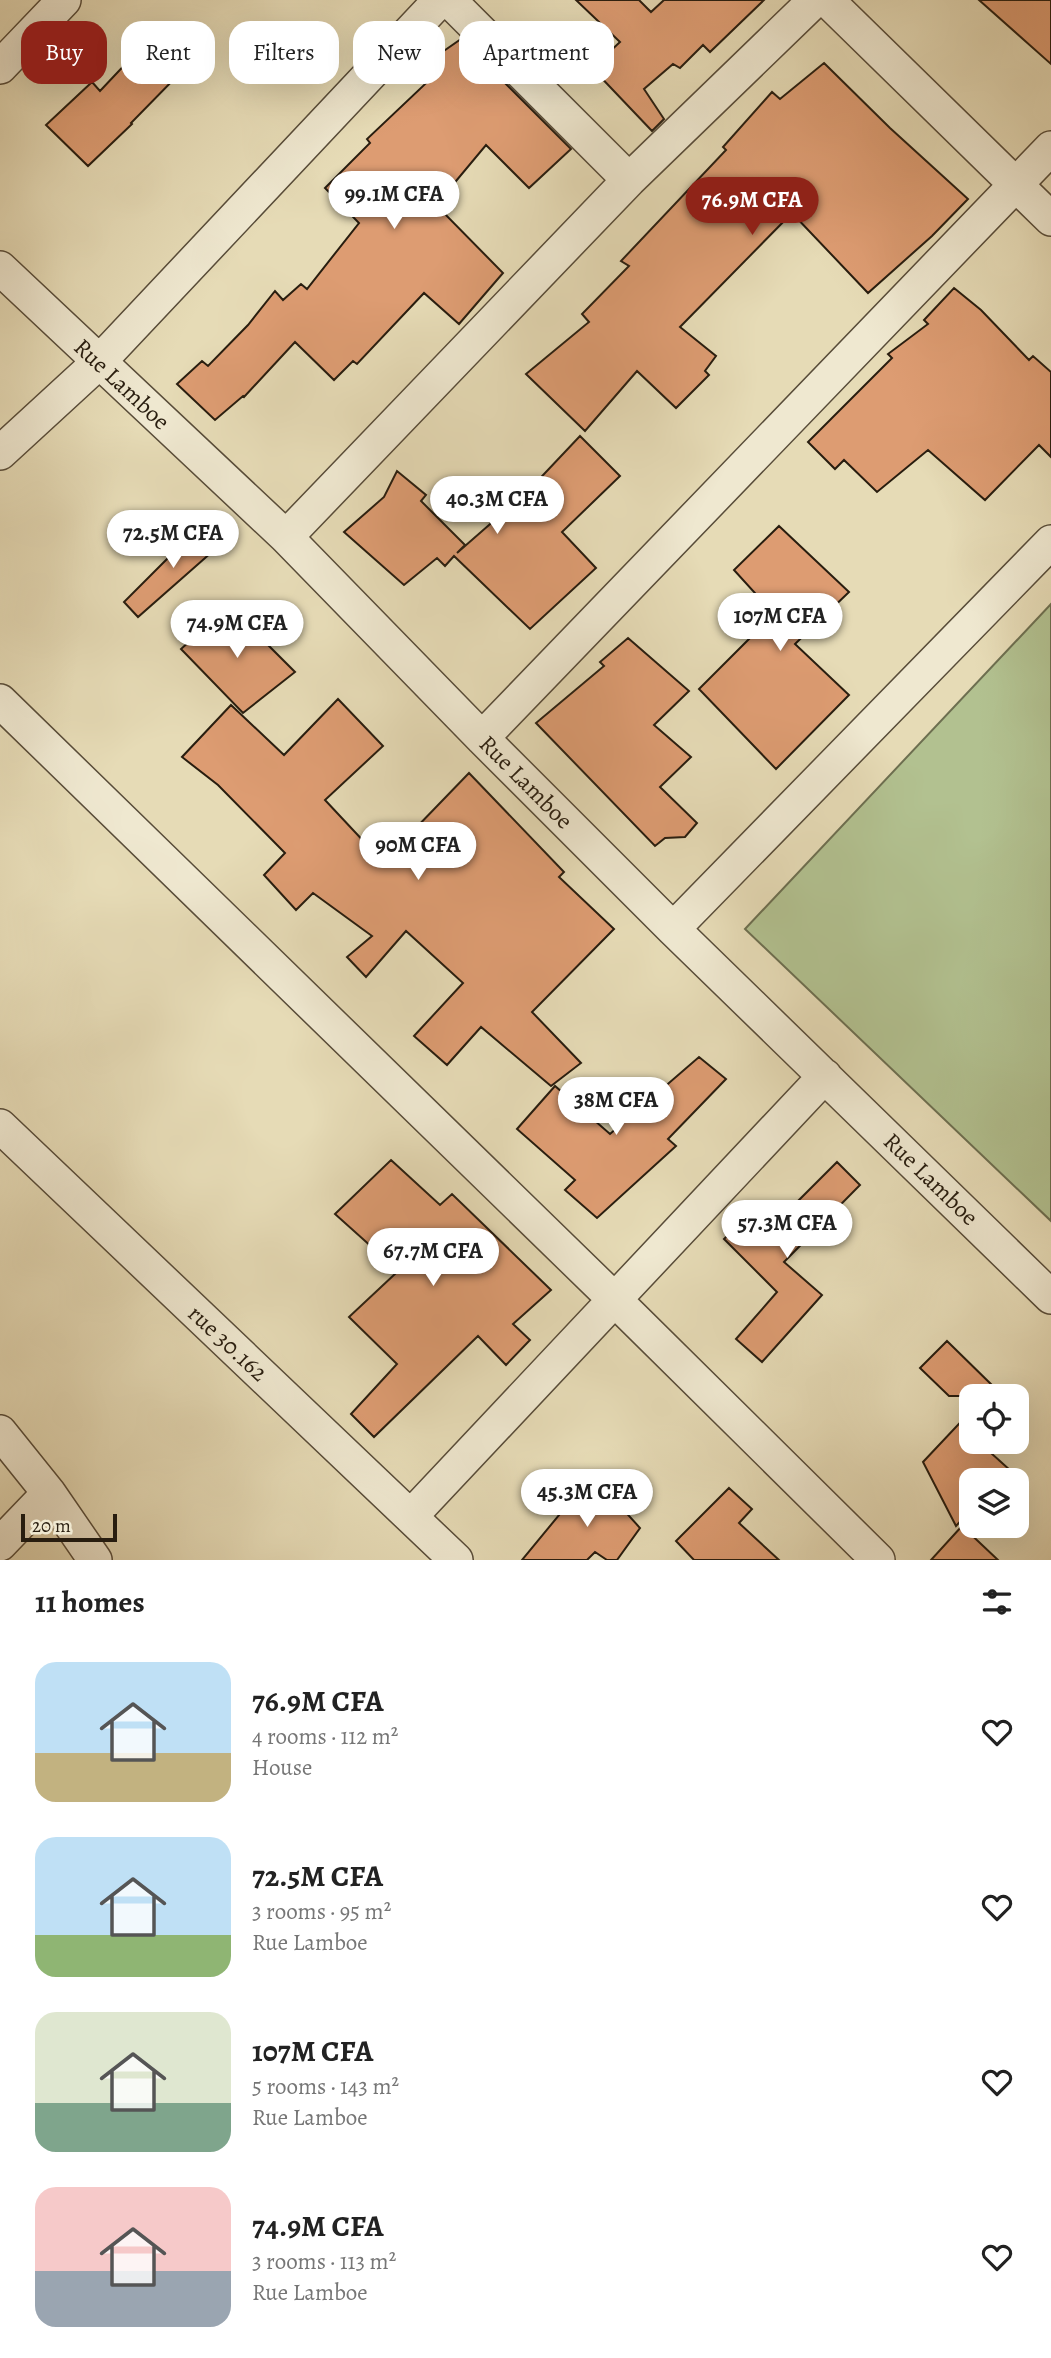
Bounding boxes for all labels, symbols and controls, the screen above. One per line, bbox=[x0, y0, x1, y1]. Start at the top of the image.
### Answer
chip: Buy bbox=[21, 21, 107, 84]
chip: Rent bbox=[121, 21, 215, 84]
chip: Filters bbox=[229, 21, 339, 84]
chip: New bbox=[353, 21, 445, 84]
chip: Apartment bbox=[459, 21, 614, 84]
pin: 99.1M CFA bbox=[314, 172, 474, 231]
pin: 76.9M CFA bbox=[672, 177, 832, 237]
text: 99.1M CFA bbox=[344, 178, 444, 209]
text: 76.9M CFA bbox=[702, 184, 802, 215]
street label: Rue Lamboe bbox=[67, 331, 177, 437]
pin: 40.3M CFA bbox=[417, 476, 577, 536]
text: 40.3M CFA bbox=[446, 483, 548, 514]
pin: 72.5M CFA bbox=[93, 510, 253, 570]
text: 72.5M CFA bbox=[123, 517, 223, 548]
pin: 107M CFA bbox=[708, 594, 852, 653]
pin: 74.9M CFA bbox=[157, 600, 317, 660]
text: 107M CFA bbox=[734, 600, 826, 631]
text: 74.9M CFA bbox=[187, 607, 287, 638]
street label: Rue Lamboe bbox=[472, 728, 580, 836]
pin: 90M CFA bbox=[353, 822, 483, 882]
text: 90M CFA bbox=[375, 829, 461, 860]
pin: 38M CFA bbox=[551, 1078, 681, 1137]
text: 38M CFA bbox=[574, 1084, 658, 1115]
street label: Rue Lamboe bbox=[876, 1126, 986, 1232]
pin: 57.3M CFA bbox=[707, 1200, 867, 1260]
text: 57.3M CFA bbox=[737, 1207, 837, 1238]
pin: 67.7M CFA bbox=[353, 1228, 513, 1288]
text: 67.7M CFA bbox=[383, 1235, 483, 1266]
street label: rue 30.162 bbox=[181, 1298, 275, 1388]
map controls bbox=[959, 1384, 1029, 1538]
button: locate bbox=[959, 1384, 1029, 1454]
button: layers bbox=[959, 1468, 1029, 1538]
pin: 45.3M CFA bbox=[507, 1470, 667, 1529]
text: 45.3M CFA bbox=[537, 1476, 637, 1507]
scale bar bbox=[21, 1511, 117, 1543]
text: 20 m bbox=[32, 1513, 71, 1539]
text: 11 homes bbox=[35, 1582, 145, 1622]
icon: filters bbox=[978, 1583, 1016, 1621]
text: 76.9M CFA bbox=[252, 1681, 383, 1721]
icon: home bbox=[91, 1690, 175, 1774]
icon: heart bbox=[978, 1713, 1016, 1751]
text: 4 rooms · 112 m² bbox=[252, 1721, 398, 1752]
text: House bbox=[252, 1752, 312, 1783]
text: 72.5M CFA bbox=[252, 1856, 383, 1896]
icon: home bbox=[91, 1865, 175, 1949]
icon: heart bbox=[978, 1888, 1016, 1926]
text: 3 rooms · 95 m² bbox=[252, 1896, 391, 1927]
text: Rue Lamboe bbox=[252, 1927, 368, 1958]
text: 107M CFA bbox=[252, 2031, 373, 2071]
icon: home bbox=[91, 2040, 175, 2124]
icon: heart bbox=[978, 2063, 1016, 2101]
text: 5 rooms · 143 m² bbox=[252, 2071, 399, 2102]
text: Rue Lamboe bbox=[252, 2102, 368, 2133]
text: 74.9M CFA bbox=[252, 2206, 384, 2246]
icon: home bbox=[91, 2215, 175, 2299]
icon: heart bbox=[978, 2238, 1016, 2276]
text: 3 rooms · 113 m² bbox=[252, 2246, 396, 2277]
text: Rue Lamboe bbox=[252, 2277, 368, 2308]

